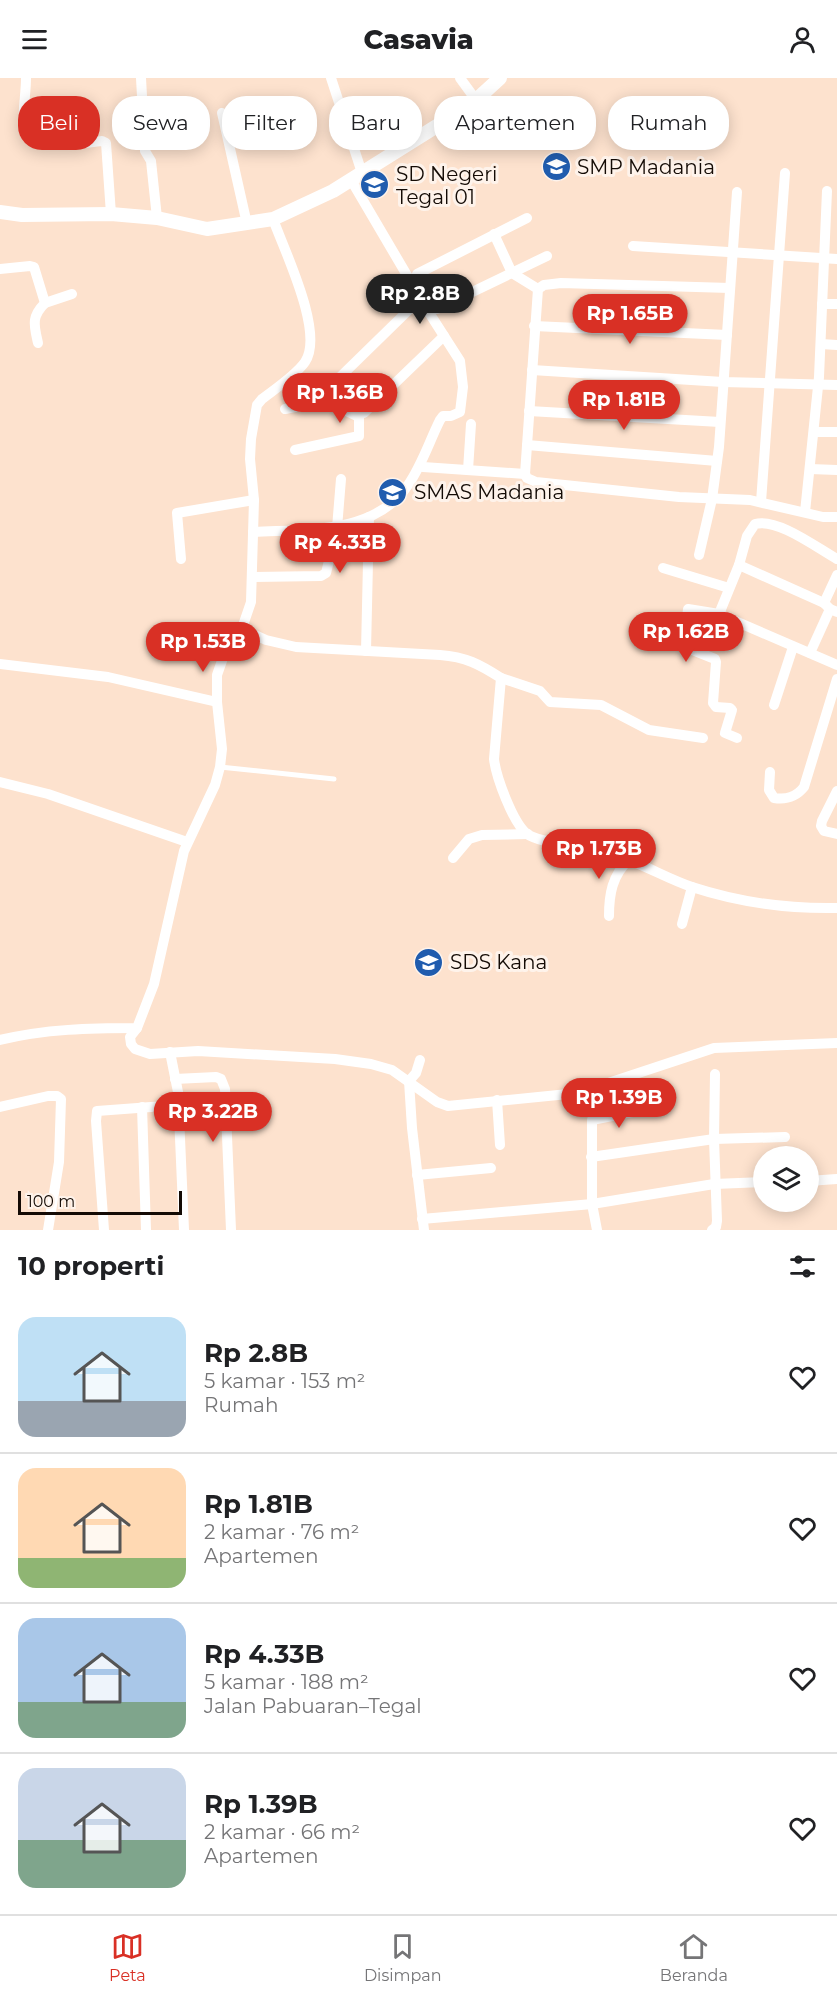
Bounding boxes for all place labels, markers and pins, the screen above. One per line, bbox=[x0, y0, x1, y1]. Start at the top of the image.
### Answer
school or university icon: SMP Madania bbox=[540, 151, 572, 183]
place label: SMP Madania bbox=[577, 155, 715, 179]
place label: SD Negeri Tegal 01 bbox=[396, 162, 497, 209]
school or university icon: SD Negeri Tegal 01 bbox=[359, 169, 391, 201]
pin: Rp 2.8B bbox=[365, 274, 475, 325]
pin: Rp 1.65B bbox=[568, 294, 692, 345]
pin: Rp 1.36B bbox=[278, 373, 402, 424]
pin: Rp 1.81B bbox=[562, 380, 686, 431]
school or university icon: SMAS Madania bbox=[377, 476, 409, 508]
place label: SMAS Madania bbox=[414, 480, 564, 504]
pin: Rp 4.33B bbox=[278, 523, 402, 574]
pin: Rp 1.62B bbox=[624, 612, 748, 663]
pin: Rp 1.53B bbox=[141, 622, 265, 673]
pin: Rp 1.73B bbox=[537, 829, 661, 880]
school or university icon: SDS Kana bbox=[413, 946, 445, 978]
place label: SDS Kana bbox=[450, 950, 547, 974]
pin: Rp 1.39B bbox=[557, 1078, 681, 1129]
pin: Rp 3.22B bbox=[151, 1092, 275, 1143]

